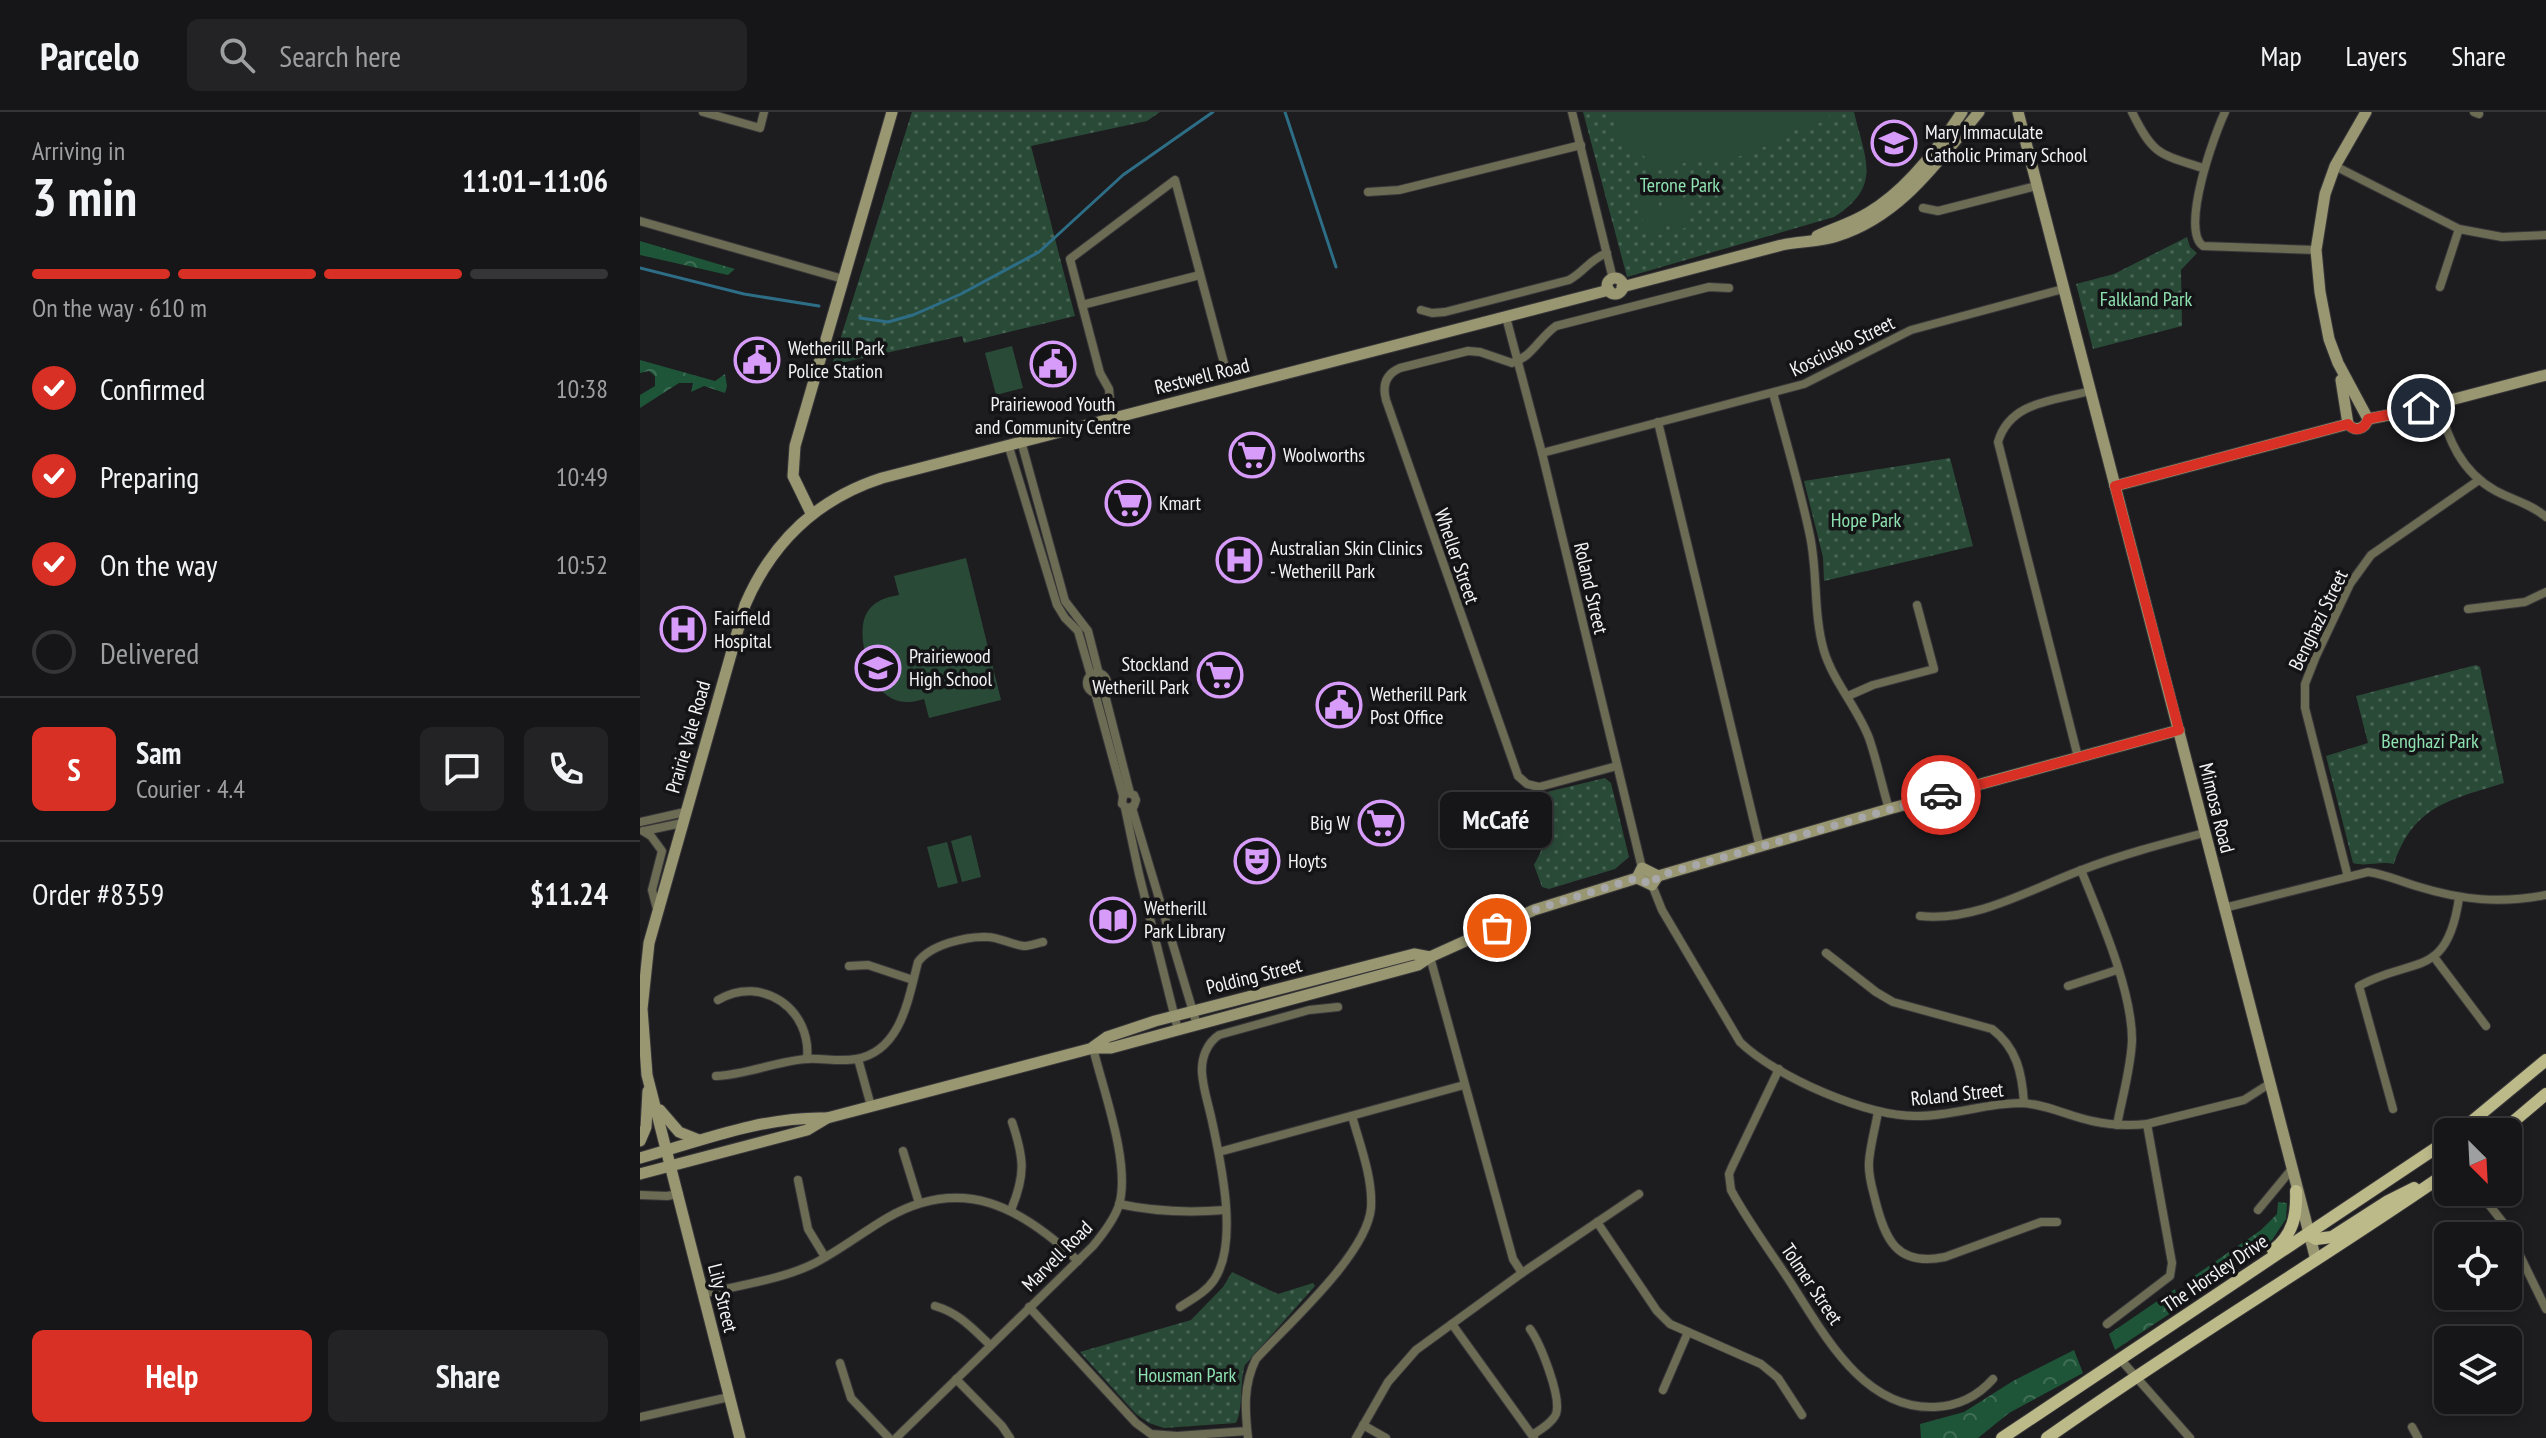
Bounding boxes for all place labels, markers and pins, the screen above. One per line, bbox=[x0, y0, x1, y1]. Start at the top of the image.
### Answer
school or university icon: Mary Immaculate Catholic Primary School bbox=[1870, 119, 1918, 167]
place label: Mary Immaculate Catholic Primary School bbox=[1925, 119, 2088, 168]
place label: Wetherill Park Police Station bbox=[788, 335, 885, 384]
public building icon: Wetherill Park Police Station bbox=[733, 336, 781, 384]
public building icon: Prairiewood Youth and Community Centre bbox=[1029, 340, 1077, 388]
pin bbox=[2387, 374, 2455, 442]
place label: Prairiewood Youth and Community Centre bbox=[975, 391, 1131, 440]
supermarket icon: Woolworths bbox=[1228, 431, 1276, 479]
place label: Woolworths bbox=[1283, 442, 1365, 468]
supermarket icon: Kmart bbox=[1104, 479, 1152, 527]
place label: Kmart bbox=[1159, 490, 1201, 516]
place label: Australian Skin Clinics - Wetherill Park bbox=[1270, 535, 1423, 584]
hospital icon: Australian Skin Clinics - Wetherill Park bbox=[1215, 536, 1263, 584]
hospital icon: Fairfield Hospital bbox=[659, 605, 707, 653]
place label: Fairfield Hospital bbox=[714, 605, 772, 654]
place label: Prairiewood High School bbox=[909, 643, 992, 692]
school or university icon: Prairiewood High School bbox=[854, 644, 902, 692]
place label: Stockland Wetherill Park bbox=[1092, 651, 1189, 700]
supermarket icon: Stockland Wetherill Park bbox=[1196, 651, 1244, 699]
public building icon: Wetherill Park Post Office bbox=[1315, 681, 1363, 729]
place label: Wetherill Park Post Office bbox=[1370, 681, 1467, 730]
callout: McCafé bbox=[1441, 792, 1553, 848]
supermarket icon: Big W bbox=[1357, 799, 1405, 847]
place label: Big W bbox=[1310, 810, 1351, 836]
theatre icon: Hoyts bbox=[1233, 837, 1281, 885]
place label: Hoyts bbox=[1288, 848, 1327, 874]
pin bbox=[1463, 894, 1531, 962]
place label: Wetherill Park Library bbox=[1144, 895, 1226, 944]
library icon: Wetherill Park Library bbox=[1089, 896, 1137, 944]

